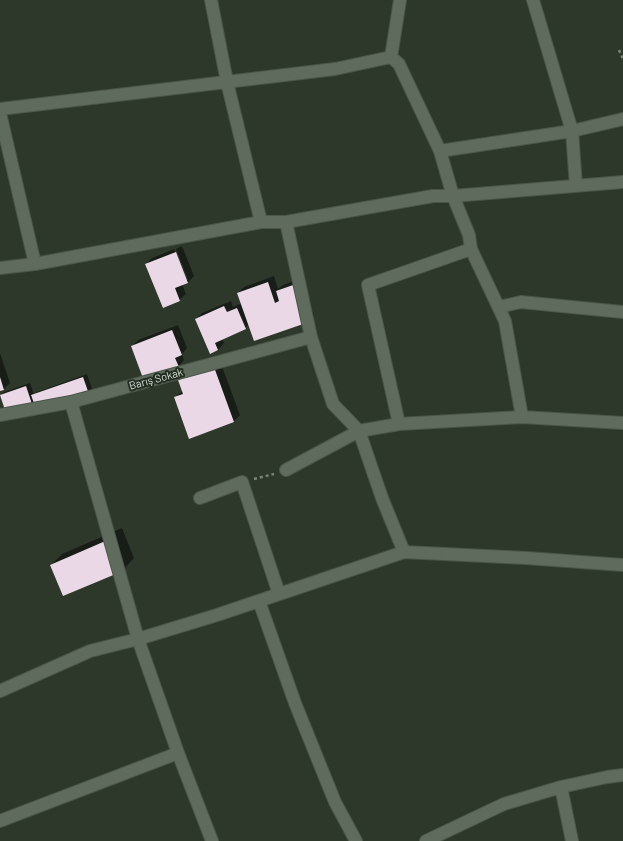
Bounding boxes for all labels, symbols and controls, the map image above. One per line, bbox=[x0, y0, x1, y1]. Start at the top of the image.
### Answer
street label: Barış Sokak bbox=[128, 365, 184, 393]

